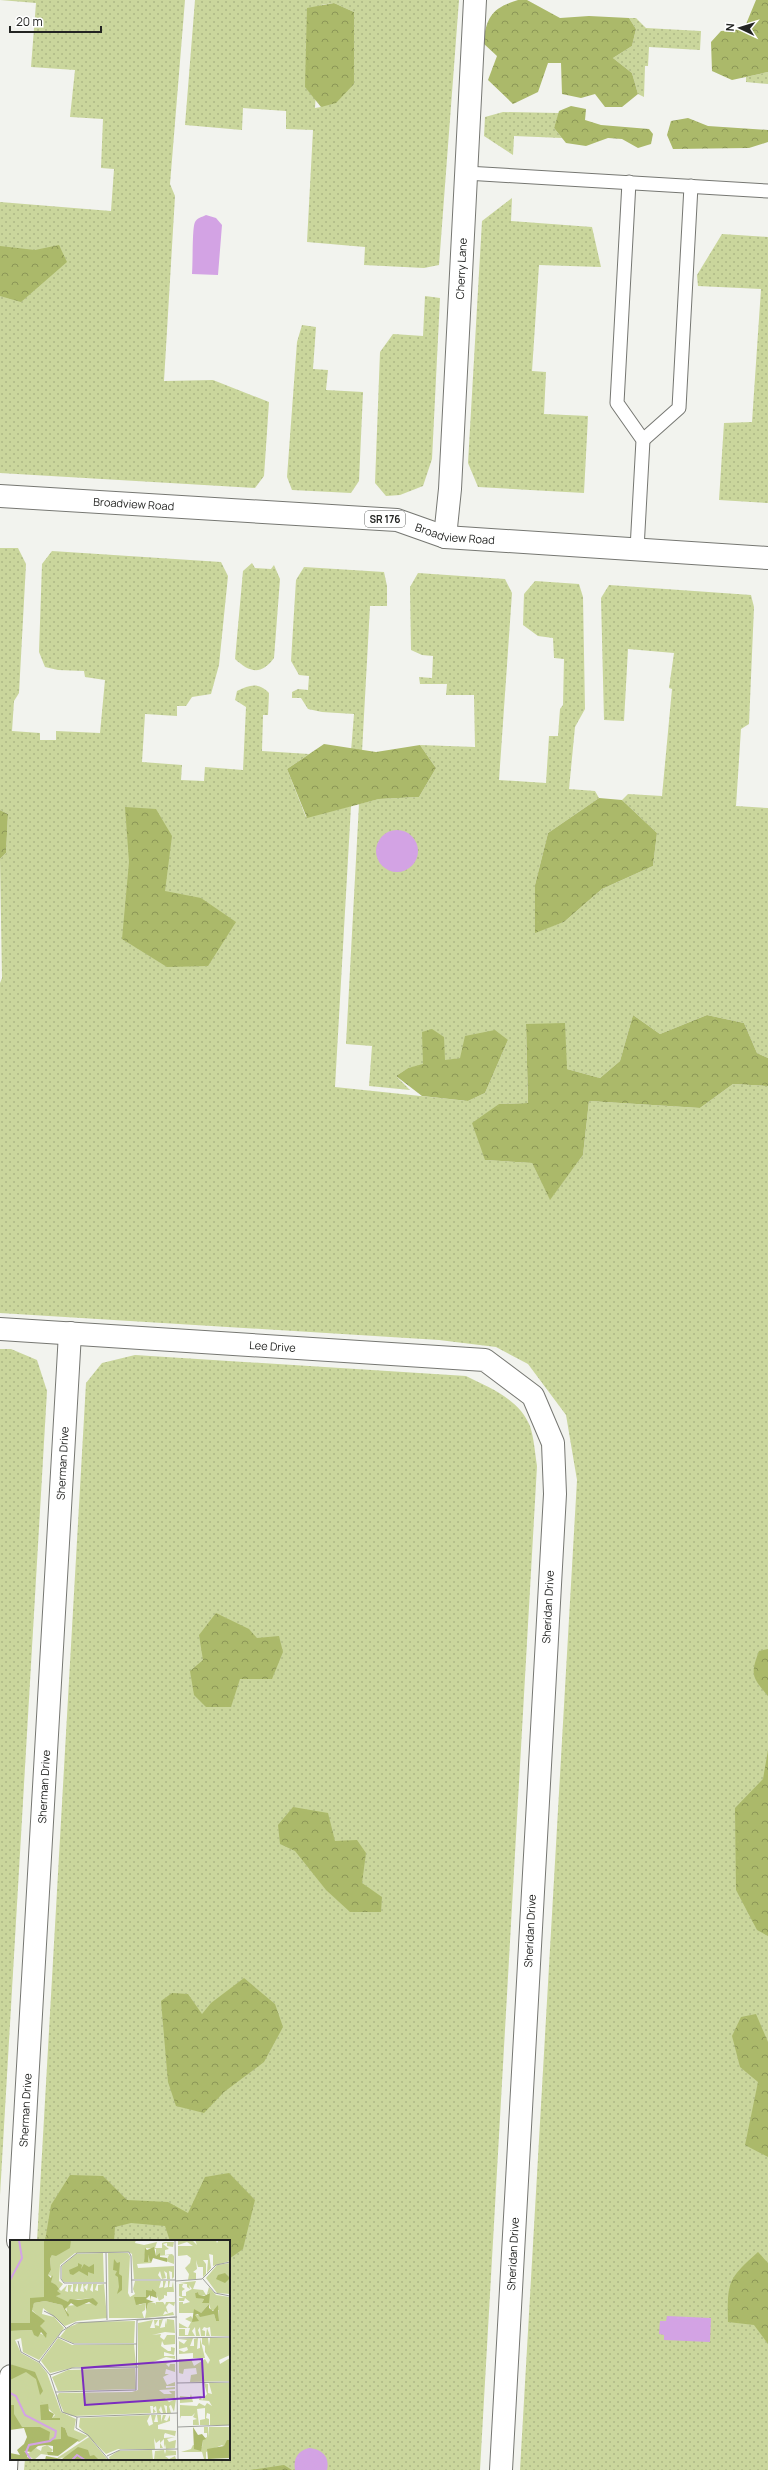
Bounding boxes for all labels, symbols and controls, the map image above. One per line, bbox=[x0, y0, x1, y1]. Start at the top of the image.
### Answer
scale bar bbox=[10, 8, 101, 34]
north arrow bbox=[720, 8, 760, 48]
text: 20 m bbox=[16, 13, 43, 30]
text: N bbox=[722, 23, 737, 32]
street label: Cherry Lane bbox=[452, 237, 470, 300]
street label: Broadview Road bbox=[93, 494, 175, 514]
road number: SR 176 bbox=[365, 511, 405, 527]
street label: Broadview Road bbox=[413, 519, 495, 547]
street label: Lee Drive bbox=[249, 1337, 297, 1355]
street label: Sherman Drive bbox=[52, 1425, 72, 1500]
street label: Sheridan Drive bbox=[538, 1569, 557, 1644]
street label: Sherman Drive bbox=[34, 1749, 53, 1824]
street label: Sheridan Drive bbox=[520, 1893, 539, 1968]
street label: Sherman Drive bbox=[15, 2072, 35, 2147]
street label: Sheridan Drive bbox=[503, 2216, 522, 2291]
inset map bbox=[10, 2240, 230, 2460]

